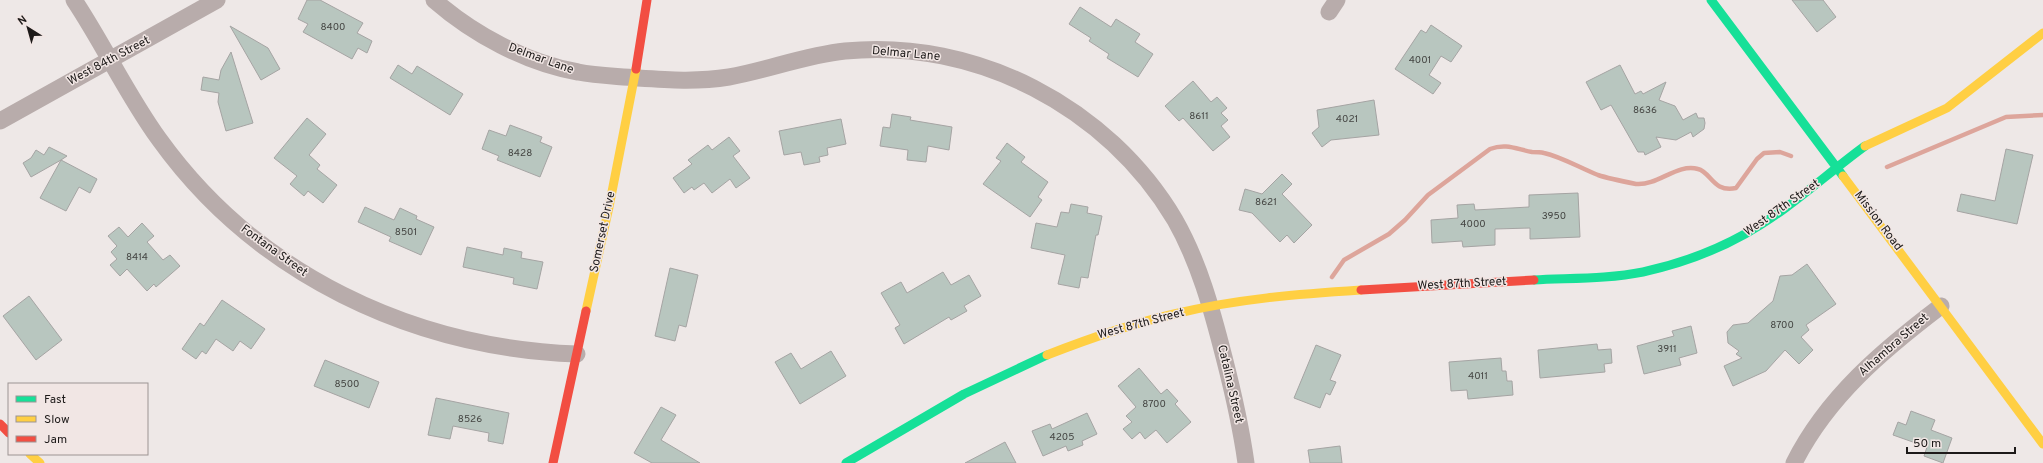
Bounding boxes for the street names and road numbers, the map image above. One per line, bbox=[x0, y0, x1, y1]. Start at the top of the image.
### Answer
street label: West 84th Street bbox=[65, 33, 153, 89]
street label: Delmar Lane bbox=[506, 40, 576, 78]
street label: Delmar Lane bbox=[871, 43, 941, 65]
street label: West 87th Street bbox=[1741, 176, 1823, 240]
street label: Mission Road bbox=[1850, 188, 1906, 254]
street label: Somerset Drive bbox=[587, 190, 619, 274]
street label: Fontana Street bbox=[237, 221, 311, 281]
street label: West 87th Street bbox=[1417, 274, 1507, 294]
street label: West 87th Street bbox=[1096, 305, 1186, 343]
street label: Alhambra Street bbox=[1856, 310, 1932, 380]
street label: Catalina Street bbox=[1213, 343, 1247, 425]

